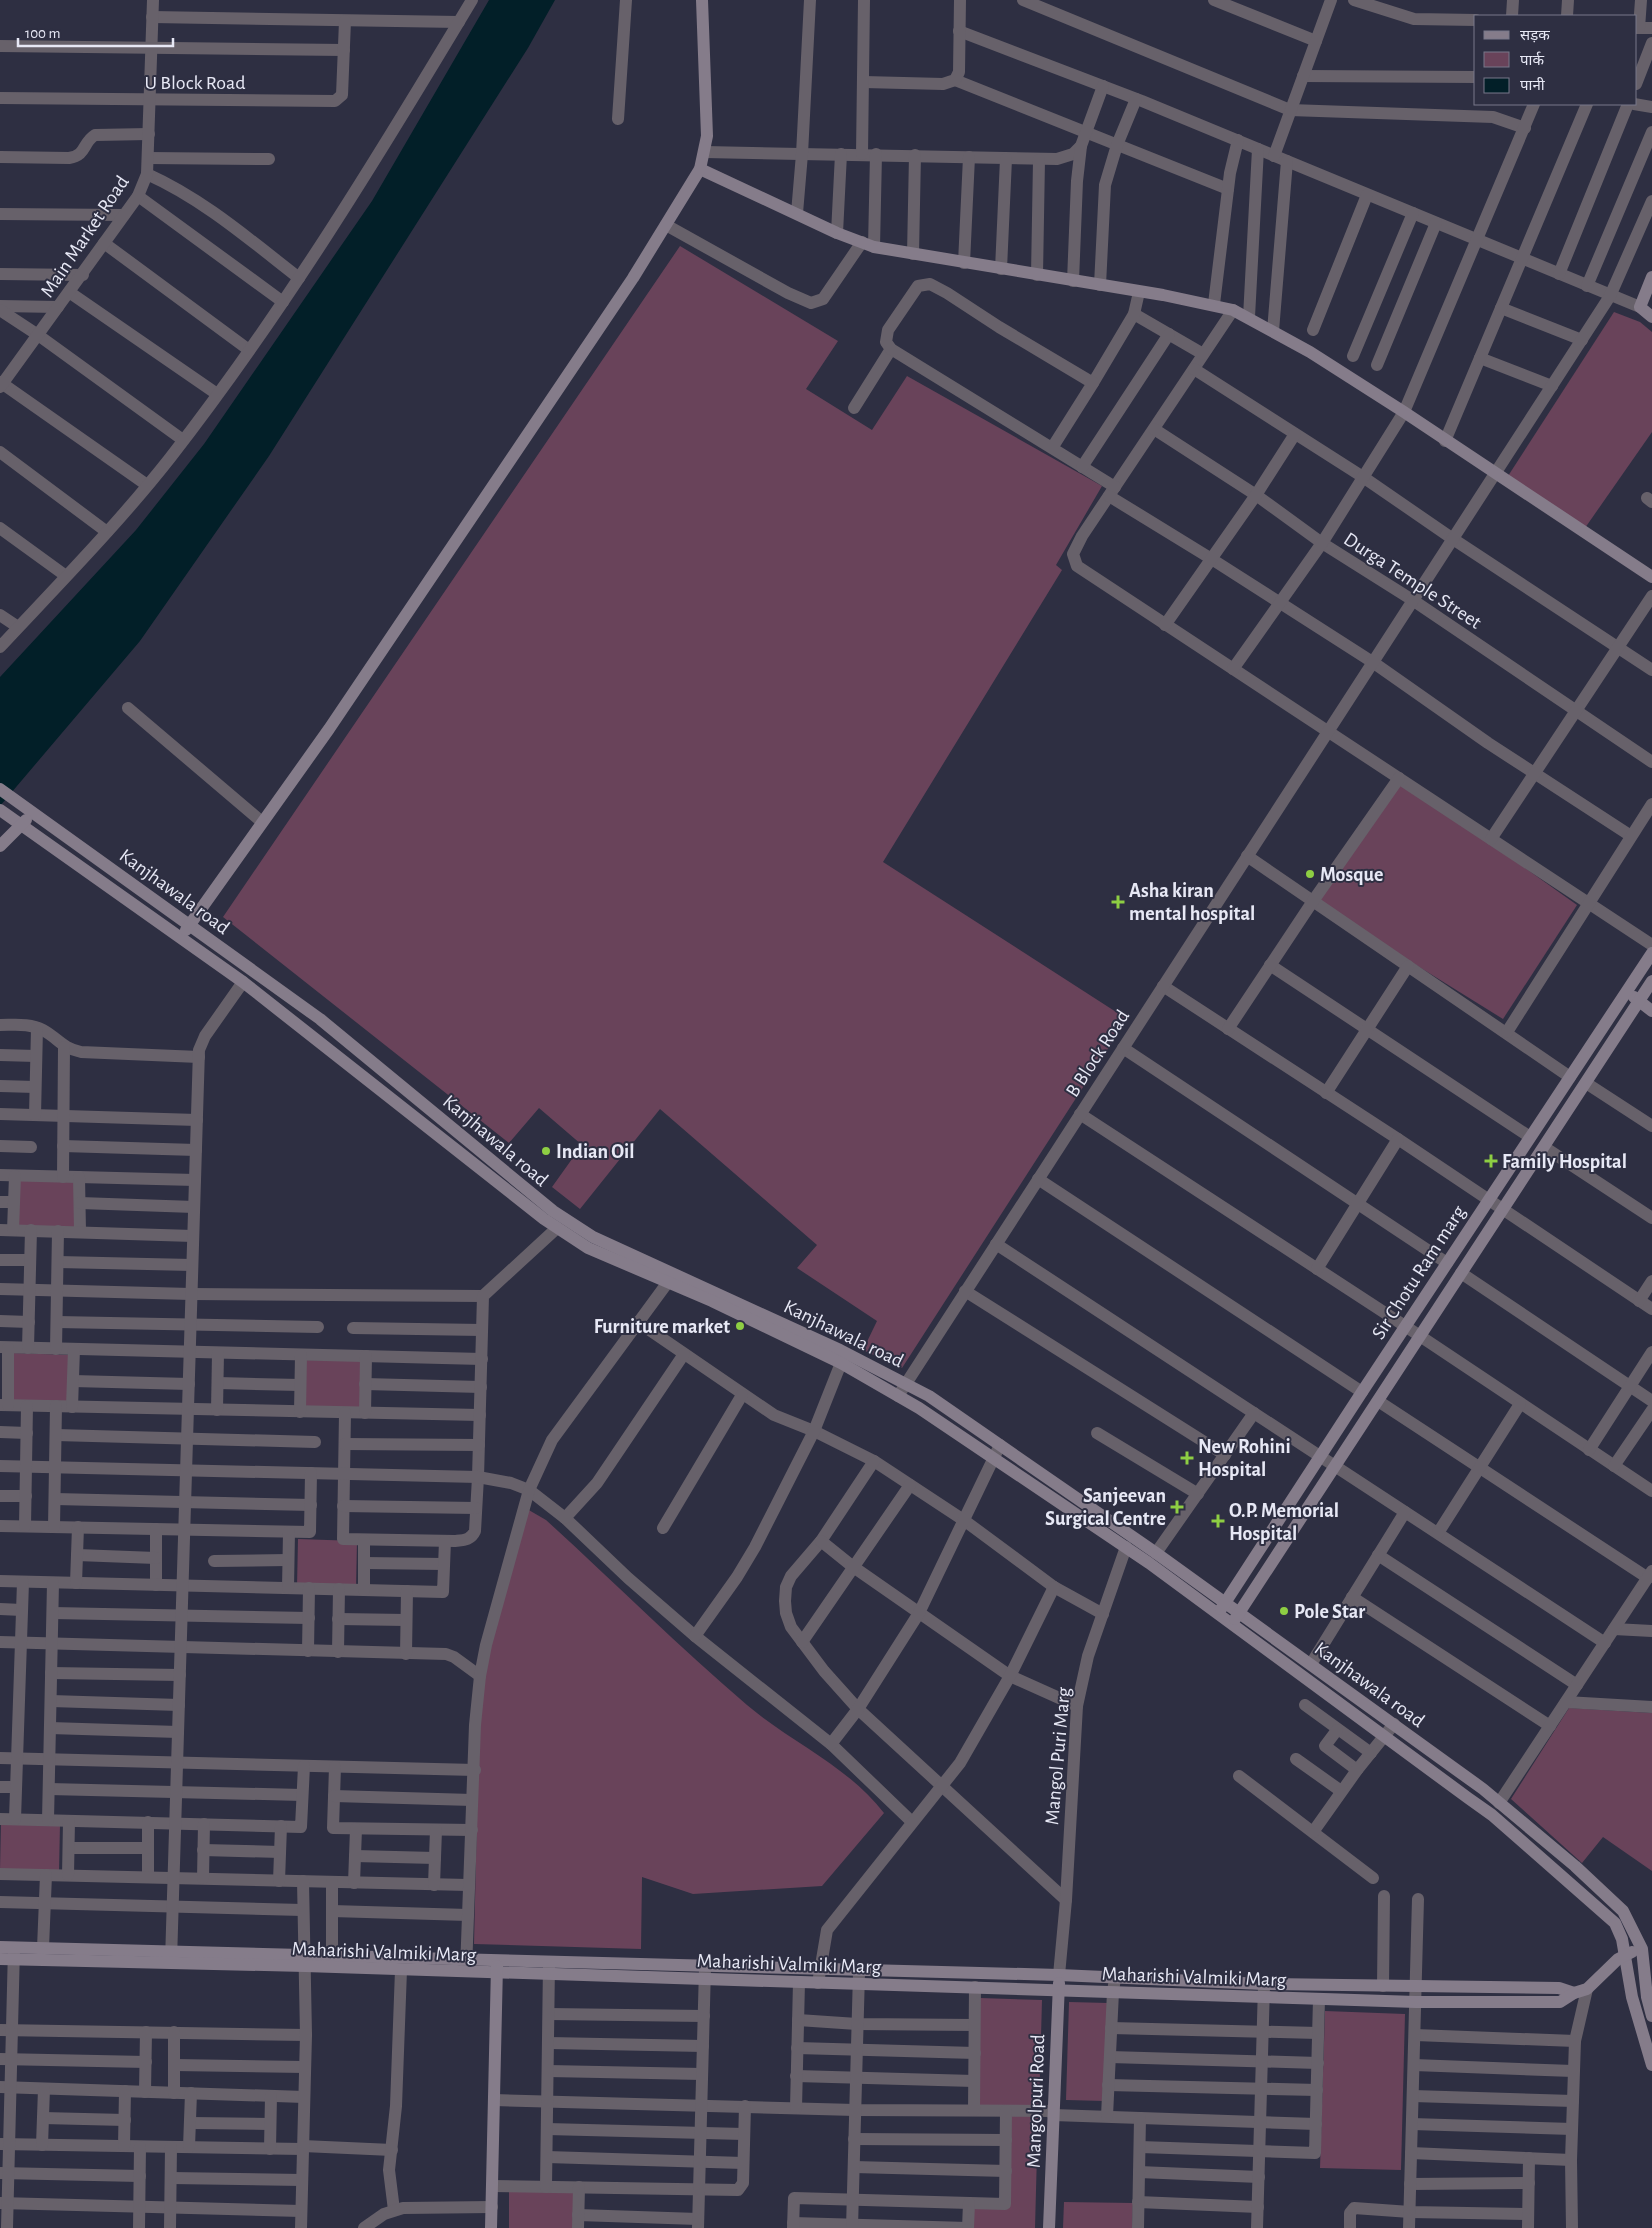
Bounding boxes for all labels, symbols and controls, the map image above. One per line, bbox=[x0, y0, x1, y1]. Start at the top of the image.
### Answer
scale bar bbox=[18, 15, 172, 47]
legend bbox=[1474, 15, 1637, 105]
text: 100 m bbox=[25, 26, 60, 41]
text: सड़क bbox=[1520, 28, 1550, 43]
text: पार्क bbox=[1520, 51, 1544, 68]
street label: U Block Road bbox=[144, 73, 246, 93]
text: पानी bbox=[1520, 77, 1546, 93]
street label: Main Market Road bbox=[37, 172, 133, 301]
street label: Durga Temple Street bbox=[1340, 529, 1485, 633]
street label: Kanjhawala road bbox=[116, 845, 233, 938]
place label: Mosque bbox=[1320, 865, 1383, 885]
marker: Mosque bbox=[1304, 868, 1316, 880]
place label: Asha kiran mental hospital bbox=[1129, 881, 1255, 924]
marker: Asha kiran mental hospital bbox=[1111, 895, 1125, 909]
street label: B Block Road bbox=[1062, 1006, 1133, 1101]
street label: Kanjhawala road bbox=[439, 1091, 552, 1190]
place label: Indian Oil bbox=[556, 1142, 635, 1162]
marker: Indian Oil bbox=[540, 1145, 552, 1157]
place label: Family Hospital bbox=[1502, 1152, 1627, 1172]
marker: Family Hospital bbox=[1484, 1154, 1498, 1168]
street label: Sir Chotu Ram marg bbox=[1368, 1202, 1470, 1343]
street label: Kanjhawala road bbox=[781, 1296, 907, 1371]
place label: Furniture market bbox=[594, 1317, 730, 1337]
marker: Furniture market bbox=[734, 1320, 746, 1332]
place label: New Rohini Hospital bbox=[1198, 1437, 1291, 1480]
marker: New Rohini Hospital bbox=[1180, 1451, 1194, 1465]
place label: Sanjeevan Surgical Centre bbox=[1045, 1486, 1166, 1529]
marker: Sanjeevan Surgical Centre bbox=[1170, 1500, 1184, 1514]
place label: O.P. Memorial Hospital bbox=[1229, 1501, 1339, 1544]
marker: O.P. Memorial Hospital bbox=[1211, 1514, 1225, 1528]
place label: Pole Star bbox=[1294, 1602, 1365, 1622]
marker: Pole Star bbox=[1278, 1605, 1290, 1617]
street label: Kanjhawala road bbox=[1311, 1638, 1428, 1731]
street label: Mangol Puri Marg bbox=[1042, 1686, 1074, 1826]
street label: Maharishi Valmiki Marg bbox=[291, 1939, 477, 1965]
street label: Maharishi Valmiki Marg bbox=[696, 1951, 882, 1977]
street label: Maharishi Valmiki Marg bbox=[1101, 1964, 1287, 1990]
street label: Mangolpuri Road bbox=[1024, 2034, 1048, 2168]

